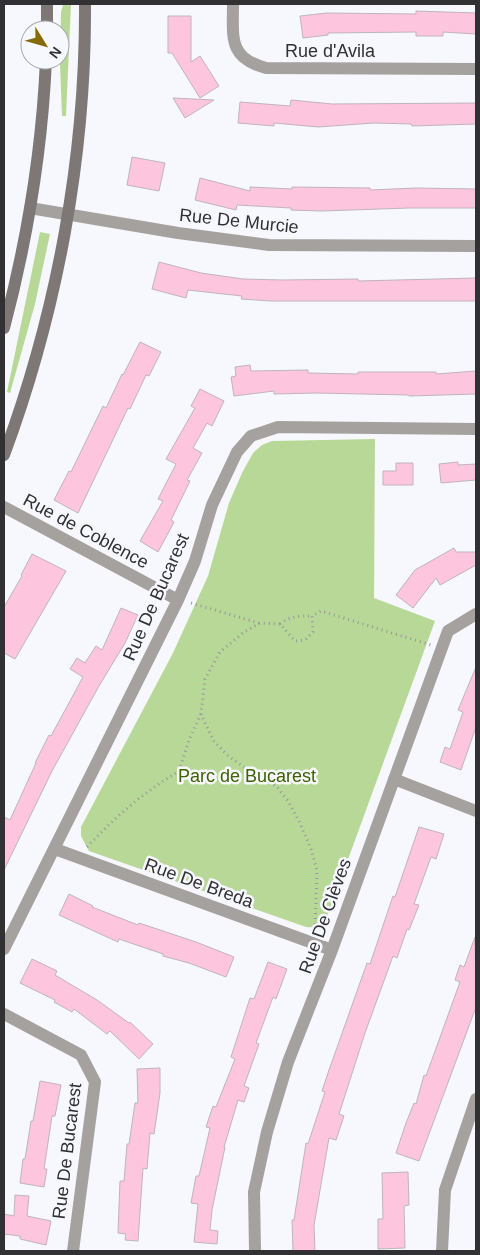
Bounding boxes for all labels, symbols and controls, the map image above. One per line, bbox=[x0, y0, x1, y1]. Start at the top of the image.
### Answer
north arrow bbox=[20, 20, 70, 70]
street label: Rue d'Avila bbox=[285, 41, 376, 61]
text: N bbox=[46, 44, 65, 62]
street label: Rue De Murcie bbox=[178, 205, 300, 237]
street label: Rue de Coblence bbox=[20, 490, 152, 572]
street label: Rue De Bucarest bbox=[119, 530, 193, 664]
park label: Parc de Bucarest bbox=[178, 766, 316, 786]
street label: Rue De Breda bbox=[142, 854, 257, 912]
street label: Rue De Clèves bbox=[295, 856, 355, 976]
street label: Rue De Bucarest bbox=[49, 1082, 85, 1220]

